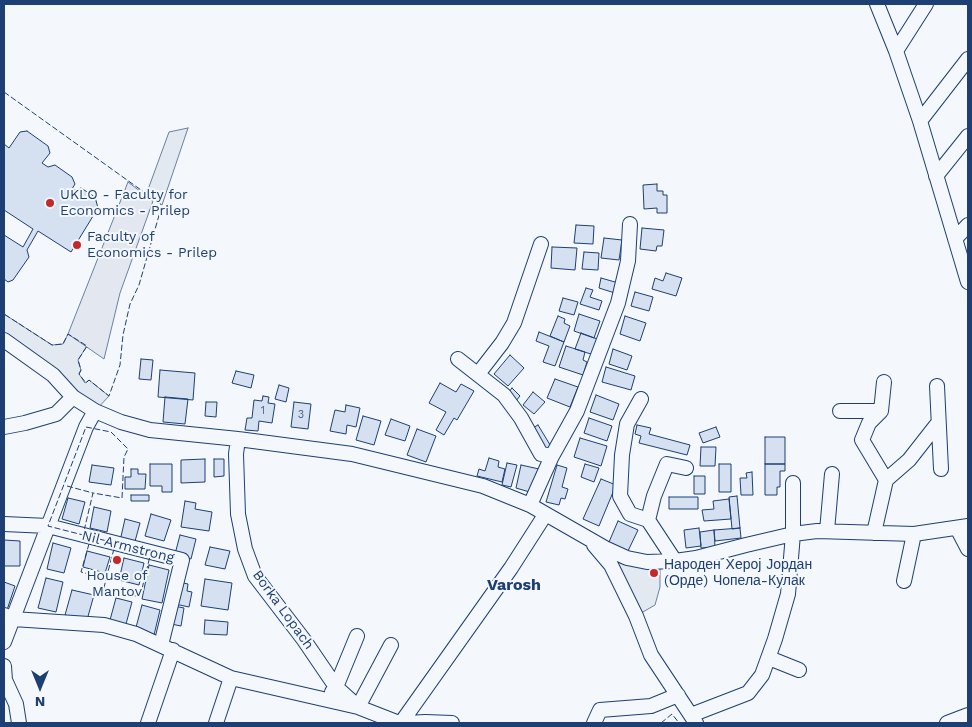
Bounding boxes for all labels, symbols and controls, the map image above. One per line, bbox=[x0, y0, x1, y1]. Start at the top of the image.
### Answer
place label: UKLO - Faculty for Economics - Prilep bbox=[60, 187, 190, 220]
marker: UKLO - Faculty for Economics - Prilep bbox=[44, 197, 56, 209]
place label: Faculty of Economics - Prilep bbox=[87, 229, 217, 262]
marker: Faculty of Economics - Prilep bbox=[71, 239, 83, 251]
house number: 1 bbox=[261, 404, 265, 418]
house number: 3 bbox=[298, 408, 304, 422]
street label: Nil Armstrong bbox=[80, 527, 176, 567]
marker: House of Mantov bbox=[111, 554, 123, 566]
place label: Народен Херој Јордан (Орде) Чопела-Кулак bbox=[664, 557, 812, 590]
street label: Borka Lopach bbox=[249, 567, 317, 653]
marker: Народен Херој Јордан (Орде) Чопела-Кулак bbox=[648, 567, 660, 579]
place label: House of Mantov bbox=[86, 568, 148, 600]
district label: Varosh bbox=[487, 575, 541, 595]
north arrow bbox=[15, 662, 65, 712]
text: N bbox=[35, 694, 45, 710]

